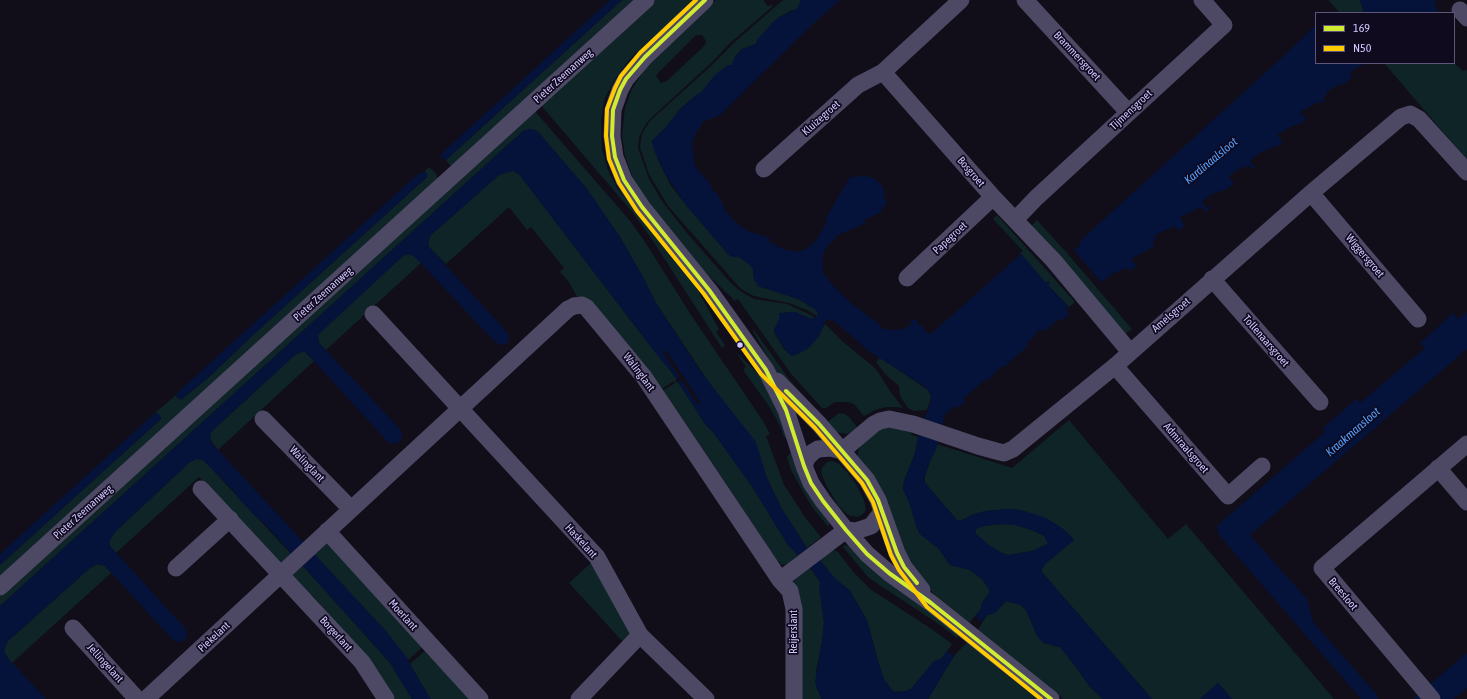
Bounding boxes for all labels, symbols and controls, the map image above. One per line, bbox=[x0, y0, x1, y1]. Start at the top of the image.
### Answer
legend bbox=[1315, 12, 1455, 64]
text: 169 bbox=[1353, 21, 1370, 35]
street label: Brammersgroet bbox=[1051, 29, 1103, 83]
text: N50 bbox=[1353, 41, 1371, 55]
street label: Pieter Zeemanweg bbox=[531, 46, 595, 106]
street label: Tijmensgroet bbox=[1107, 87, 1155, 133]
street label: Kluizegroet bbox=[799, 98, 843, 138]
water label: Kardinaalsloot bbox=[1181, 135, 1241, 187]
street label: Bosgroet bbox=[954, 154, 988, 190]
street label: Papegroet bbox=[930, 219, 970, 257]
street label: Wiggersgroet bbox=[1343, 231, 1387, 281]
street label: Pieter Zeemanweg bbox=[291, 264, 355, 324]
street label: Amelsgroet bbox=[1149, 295, 1193, 335]
street label: Tollenaarsgroet bbox=[1240, 312, 1292, 370]
unlabelled marker bbox=[735, 340, 745, 350]
street label: Walinglant bbox=[620, 350, 658, 394]
water label: Kraakmansloot bbox=[1323, 404, 1383, 460]
street label: Admiraalsgroet bbox=[1161, 420, 1211, 476]
street label: Walinglant bbox=[287, 443, 327, 485]
street label: Pieter Zeemanweg bbox=[51, 482, 115, 542]
street label: Haskelant bbox=[562, 521, 600, 561]
street label: Breesloot bbox=[1326, 575, 1360, 613]
street label: Moerlant bbox=[386, 597, 420, 633]
street label: Reijerslant bbox=[787, 610, 801, 654]
street label: Borgerlant bbox=[317, 614, 355, 654]
street label: Piekelant bbox=[195, 619, 233, 655]
street label: Jellingelant bbox=[84, 641, 126, 685]

